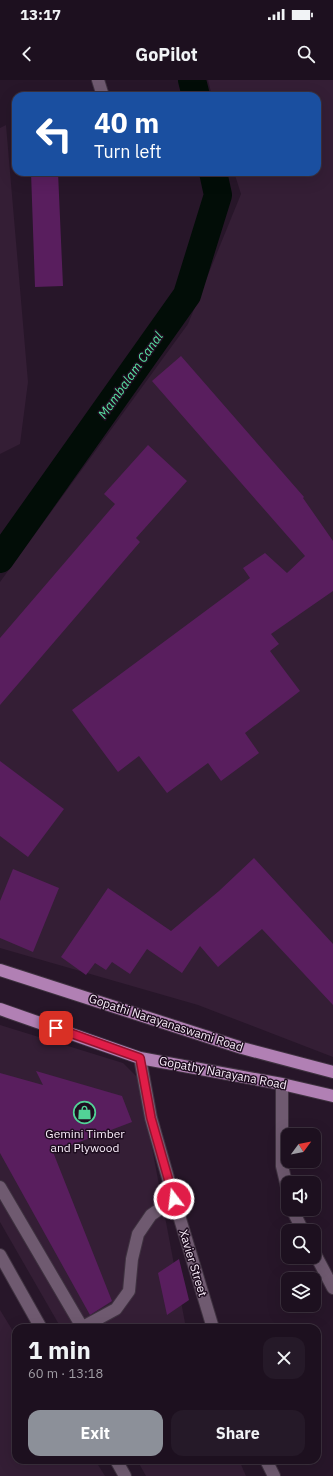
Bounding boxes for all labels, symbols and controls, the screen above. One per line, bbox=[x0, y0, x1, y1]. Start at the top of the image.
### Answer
text: 13:17 bbox=[20, 5, 61, 24]
icon: back bbox=[16, 43, 38, 65]
text: GoPilot bbox=[135, 43, 198, 66]
icon: search bbox=[295, 43, 317, 65]
text: 40 m bbox=[94, 104, 159, 141]
icon: left bbox=[28, 108, 80, 160]
text: Turn left bbox=[94, 140, 162, 163]
water label: Mambalam Canal bbox=[94, 328, 167, 422]
street label: Gopathi Narayanaswami Road bbox=[87, 990, 245, 1055]
pin bbox=[39, 1011, 73, 1045]
icon: arrive bbox=[45, 1017, 67, 1039]
street label: Gopathy Narayana Road bbox=[158, 1053, 288, 1092]
shop icon: Gemini Timber and Plywood bbox=[72, 1100, 98, 1126]
place label: Gemini Timber and Plywood bbox=[45, 1126, 125, 1155]
north arrow bbox=[281, 1128, 321, 1168]
map controls bbox=[281, 1128, 321, 1312]
button: sound bbox=[281, 1176, 321, 1216]
position arrow bbox=[153, 1178, 195, 1220]
button: search bbox=[281, 1224, 321, 1264]
street label: Xavier Street bbox=[176, 1228, 211, 1298]
button: layers bbox=[281, 1272, 321, 1312]
text: 1 min bbox=[28, 1334, 91, 1366]
button: close bbox=[263, 1337, 305, 1379]
text: 60 m · 13:18 bbox=[28, 1365, 103, 1382]
button: Exit bbox=[28, 1410, 163, 1456]
button: Share bbox=[171, 1410, 305, 1456]

